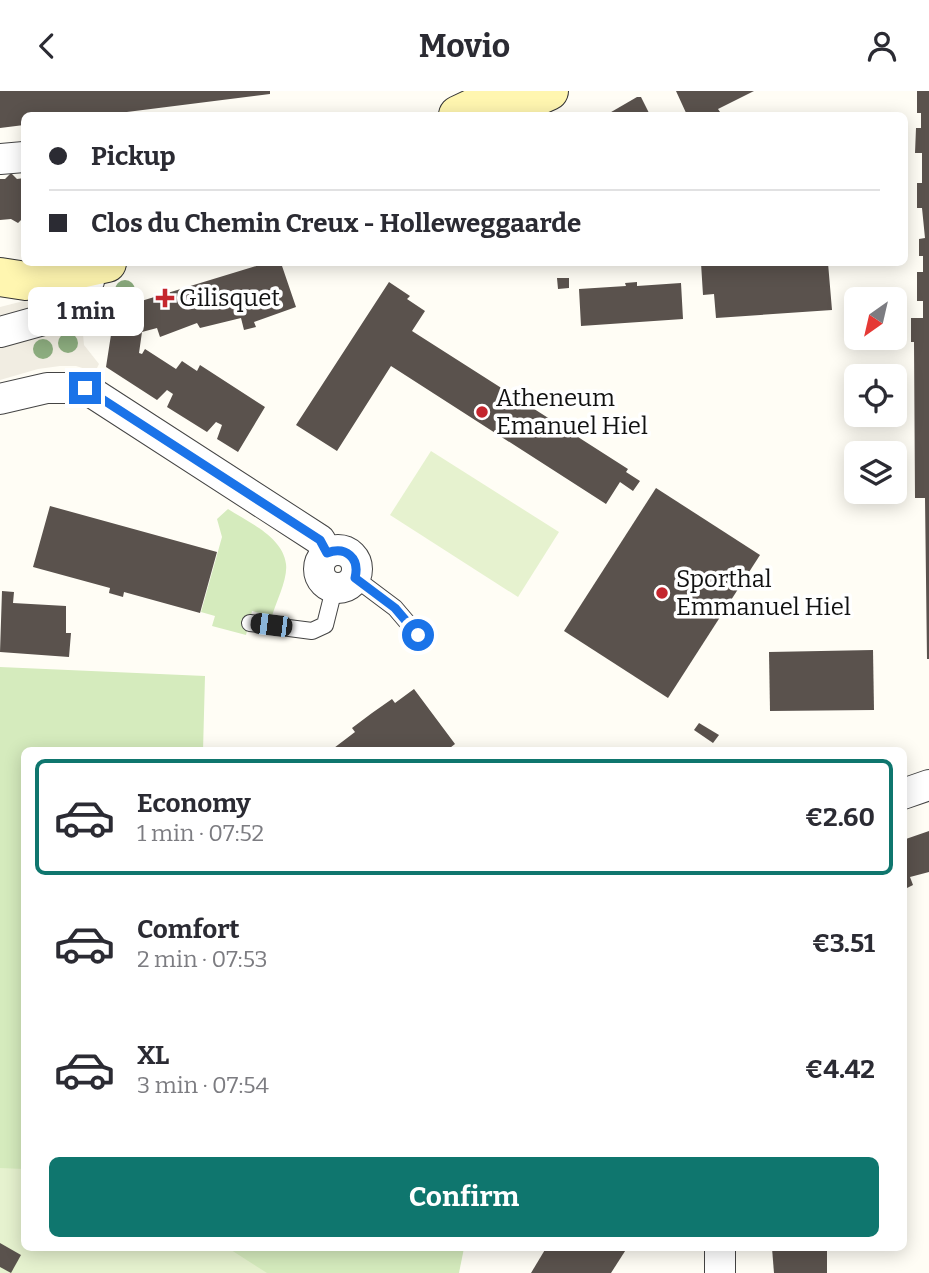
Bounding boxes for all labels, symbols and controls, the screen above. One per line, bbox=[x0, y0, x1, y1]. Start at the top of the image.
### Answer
icon: back bbox=[28, 27, 66, 65]
text: Movio bbox=[419, 27, 510, 65]
icon: person bbox=[863, 27, 901, 65]
text: Pickup bbox=[91, 141, 176, 172]
text: Clos du Chemin Creux - Holleweggaarde bbox=[91, 208, 581, 239]
place label: Gilisquet bbox=[179, 284, 280, 312]
callout: 1 min bbox=[27, 287, 143, 335]
north arrow bbox=[844, 287, 906, 350]
map controls bbox=[844, 287, 907, 504]
marker: Gilisquet bbox=[157, 290, 173, 306]
text: 1 min bbox=[57, 297, 115, 325]
button: locate bbox=[844, 364, 907, 427]
route end bbox=[69, 372, 101, 404]
place label: Atheneum Emanuel Hiel bbox=[496, 384, 648, 440]
marker: Atheneum Emanuel Hiel bbox=[474, 404, 490, 420]
button: layers bbox=[844, 441, 907, 504]
place label: Sporthal Emmanuel Hiel bbox=[676, 565, 851, 621]
marker: Sporthal Emmanuel Hiel bbox=[654, 585, 670, 601]
car bbox=[249, 612, 294, 638]
route start bbox=[402, 619, 434, 651]
icon: car bbox=[53, 786, 116, 849]
text: Economy bbox=[137, 788, 251, 819]
text: €2.60 bbox=[805, 802, 875, 833]
text: 1 min · 07:52 bbox=[137, 819, 264, 847]
icon: car bbox=[53, 912, 116, 975]
text: Comfort bbox=[137, 914, 240, 945]
text: €3.51 bbox=[812, 928, 875, 959]
text: 2 min · 07:53 bbox=[137, 945, 268, 973]
icon: car bbox=[53, 1038, 116, 1101]
text: XL bbox=[137, 1040, 169, 1071]
text: €4.42 bbox=[805, 1054, 875, 1085]
text: 3 min · 07:54 bbox=[137, 1071, 269, 1099]
button: Confirm bbox=[49, 1157, 879, 1237]

